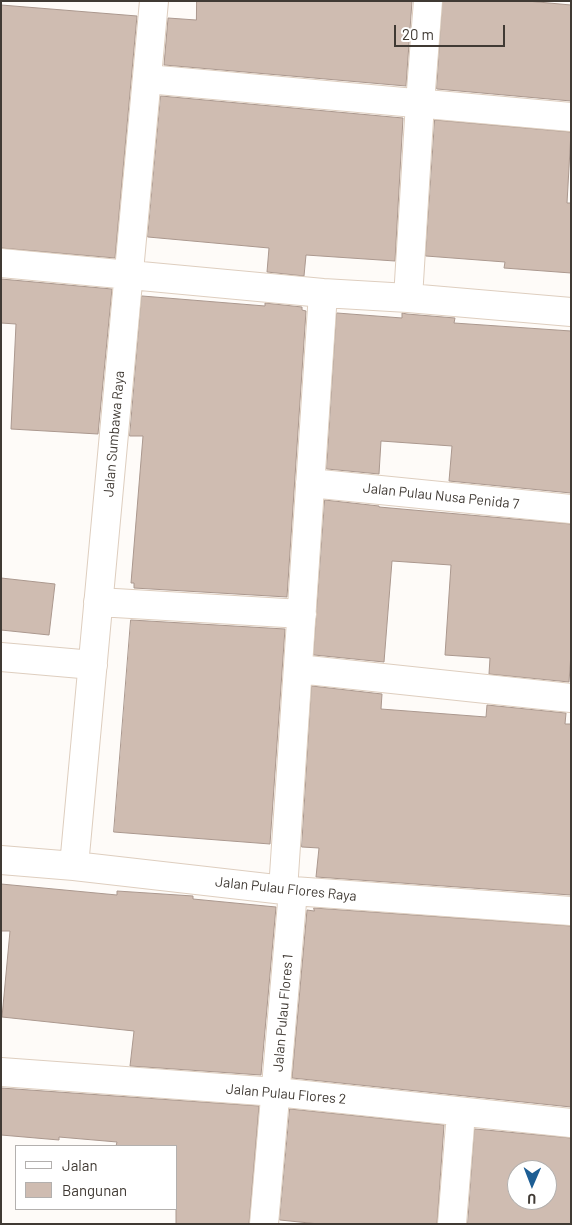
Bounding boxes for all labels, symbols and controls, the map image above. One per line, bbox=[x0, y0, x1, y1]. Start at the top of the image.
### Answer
scale bar bbox=[397, 15, 508, 47]
text: 20 m bbox=[402, 25, 434, 43]
street label: Jalan Sumbawa Raya bbox=[100, 370, 128, 498]
street label: Jalan Pulau Nusa Penida 7 bbox=[362, 479, 520, 513]
street label: Jalan Pulau Flores Raya bbox=[214, 873, 358, 905]
street label: Jalan Pulau Flores 1 bbox=[269, 953, 297, 1073]
street label: Jalan Pulau Flores 2 bbox=[225, 1080, 347, 1108]
legend bbox=[15, 1145, 178, 1210]
text: Jalan bbox=[62, 1156, 98, 1174]
north arrow bbox=[507, 1160, 557, 1210]
text: Bangunan bbox=[62, 1181, 127, 1199]
text: U bbox=[527, 1191, 536, 1208]

